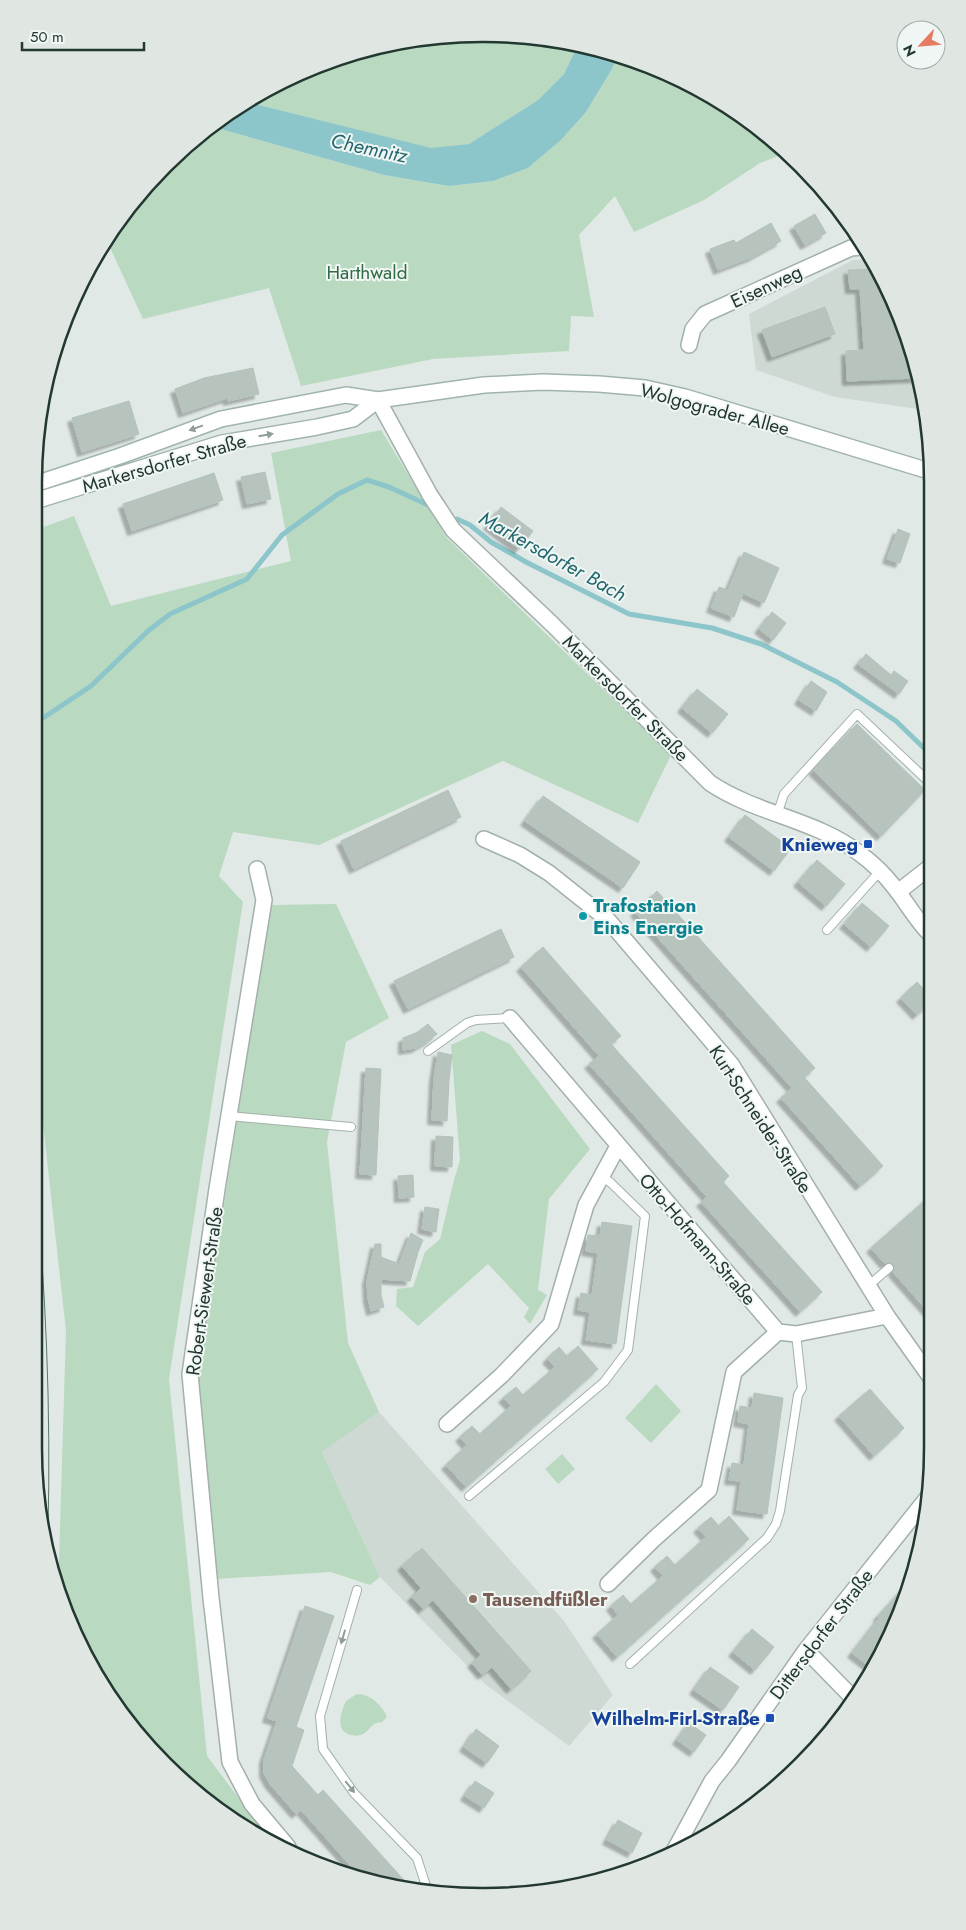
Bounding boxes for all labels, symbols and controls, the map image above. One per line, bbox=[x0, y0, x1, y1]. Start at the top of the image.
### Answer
scale bar bbox=[22, 20, 145, 52]
north arrow bbox=[896, 20, 946, 70]
text: 50 m bbox=[30, 26, 64, 48]
text: N bbox=[898, 41, 921, 60]
water label: Chemnitz bbox=[328, 126, 411, 171]
street label: Eisenweg bbox=[726, 258, 806, 315]
park label: Harthwald bbox=[327, 259, 407, 286]
street label: Wolgograder Allee bbox=[637, 377, 793, 442]
one-way arrow bbox=[189, 425, 204, 432]
street label: Markersdorfer Straße bbox=[79, 427, 249, 500]
one-way arrow bbox=[259, 431, 275, 439]
water label: Markersdorfer Bach bbox=[474, 504, 632, 609]
street label: Markersdorfer Straße bbox=[556, 629, 695, 768]
place label: Knieweg bbox=[781, 831, 858, 858]
marker: Knieweg bbox=[862, 838, 874, 850]
place label: Trafostation Eins Energie bbox=[593, 892, 704, 941]
marker: Trafostation Eins Energie bbox=[577, 910, 589, 922]
street label: Kurt-Schneider-Straße bbox=[703, 1040, 819, 1199]
street label: Otto-Hofmann-Straße bbox=[633, 1167, 763, 1311]
street label: Robert-Siewert-Straße bbox=[179, 1205, 230, 1377]
street label: Dittersdorfer Straße bbox=[763, 1563, 880, 1705]
place label: Tausendfüßler bbox=[483, 1586, 608, 1613]
marker: Tausendfüßler bbox=[467, 1593, 479, 1605]
one-way arrow bbox=[339, 1629, 347, 1644]
place label: Wilhelm-Firl-Straße bbox=[592, 1705, 760, 1732]
marker: Wilhelm-Firl-Straße bbox=[764, 1712, 776, 1724]
one-way arrow bbox=[344, 1780, 355, 1793]

